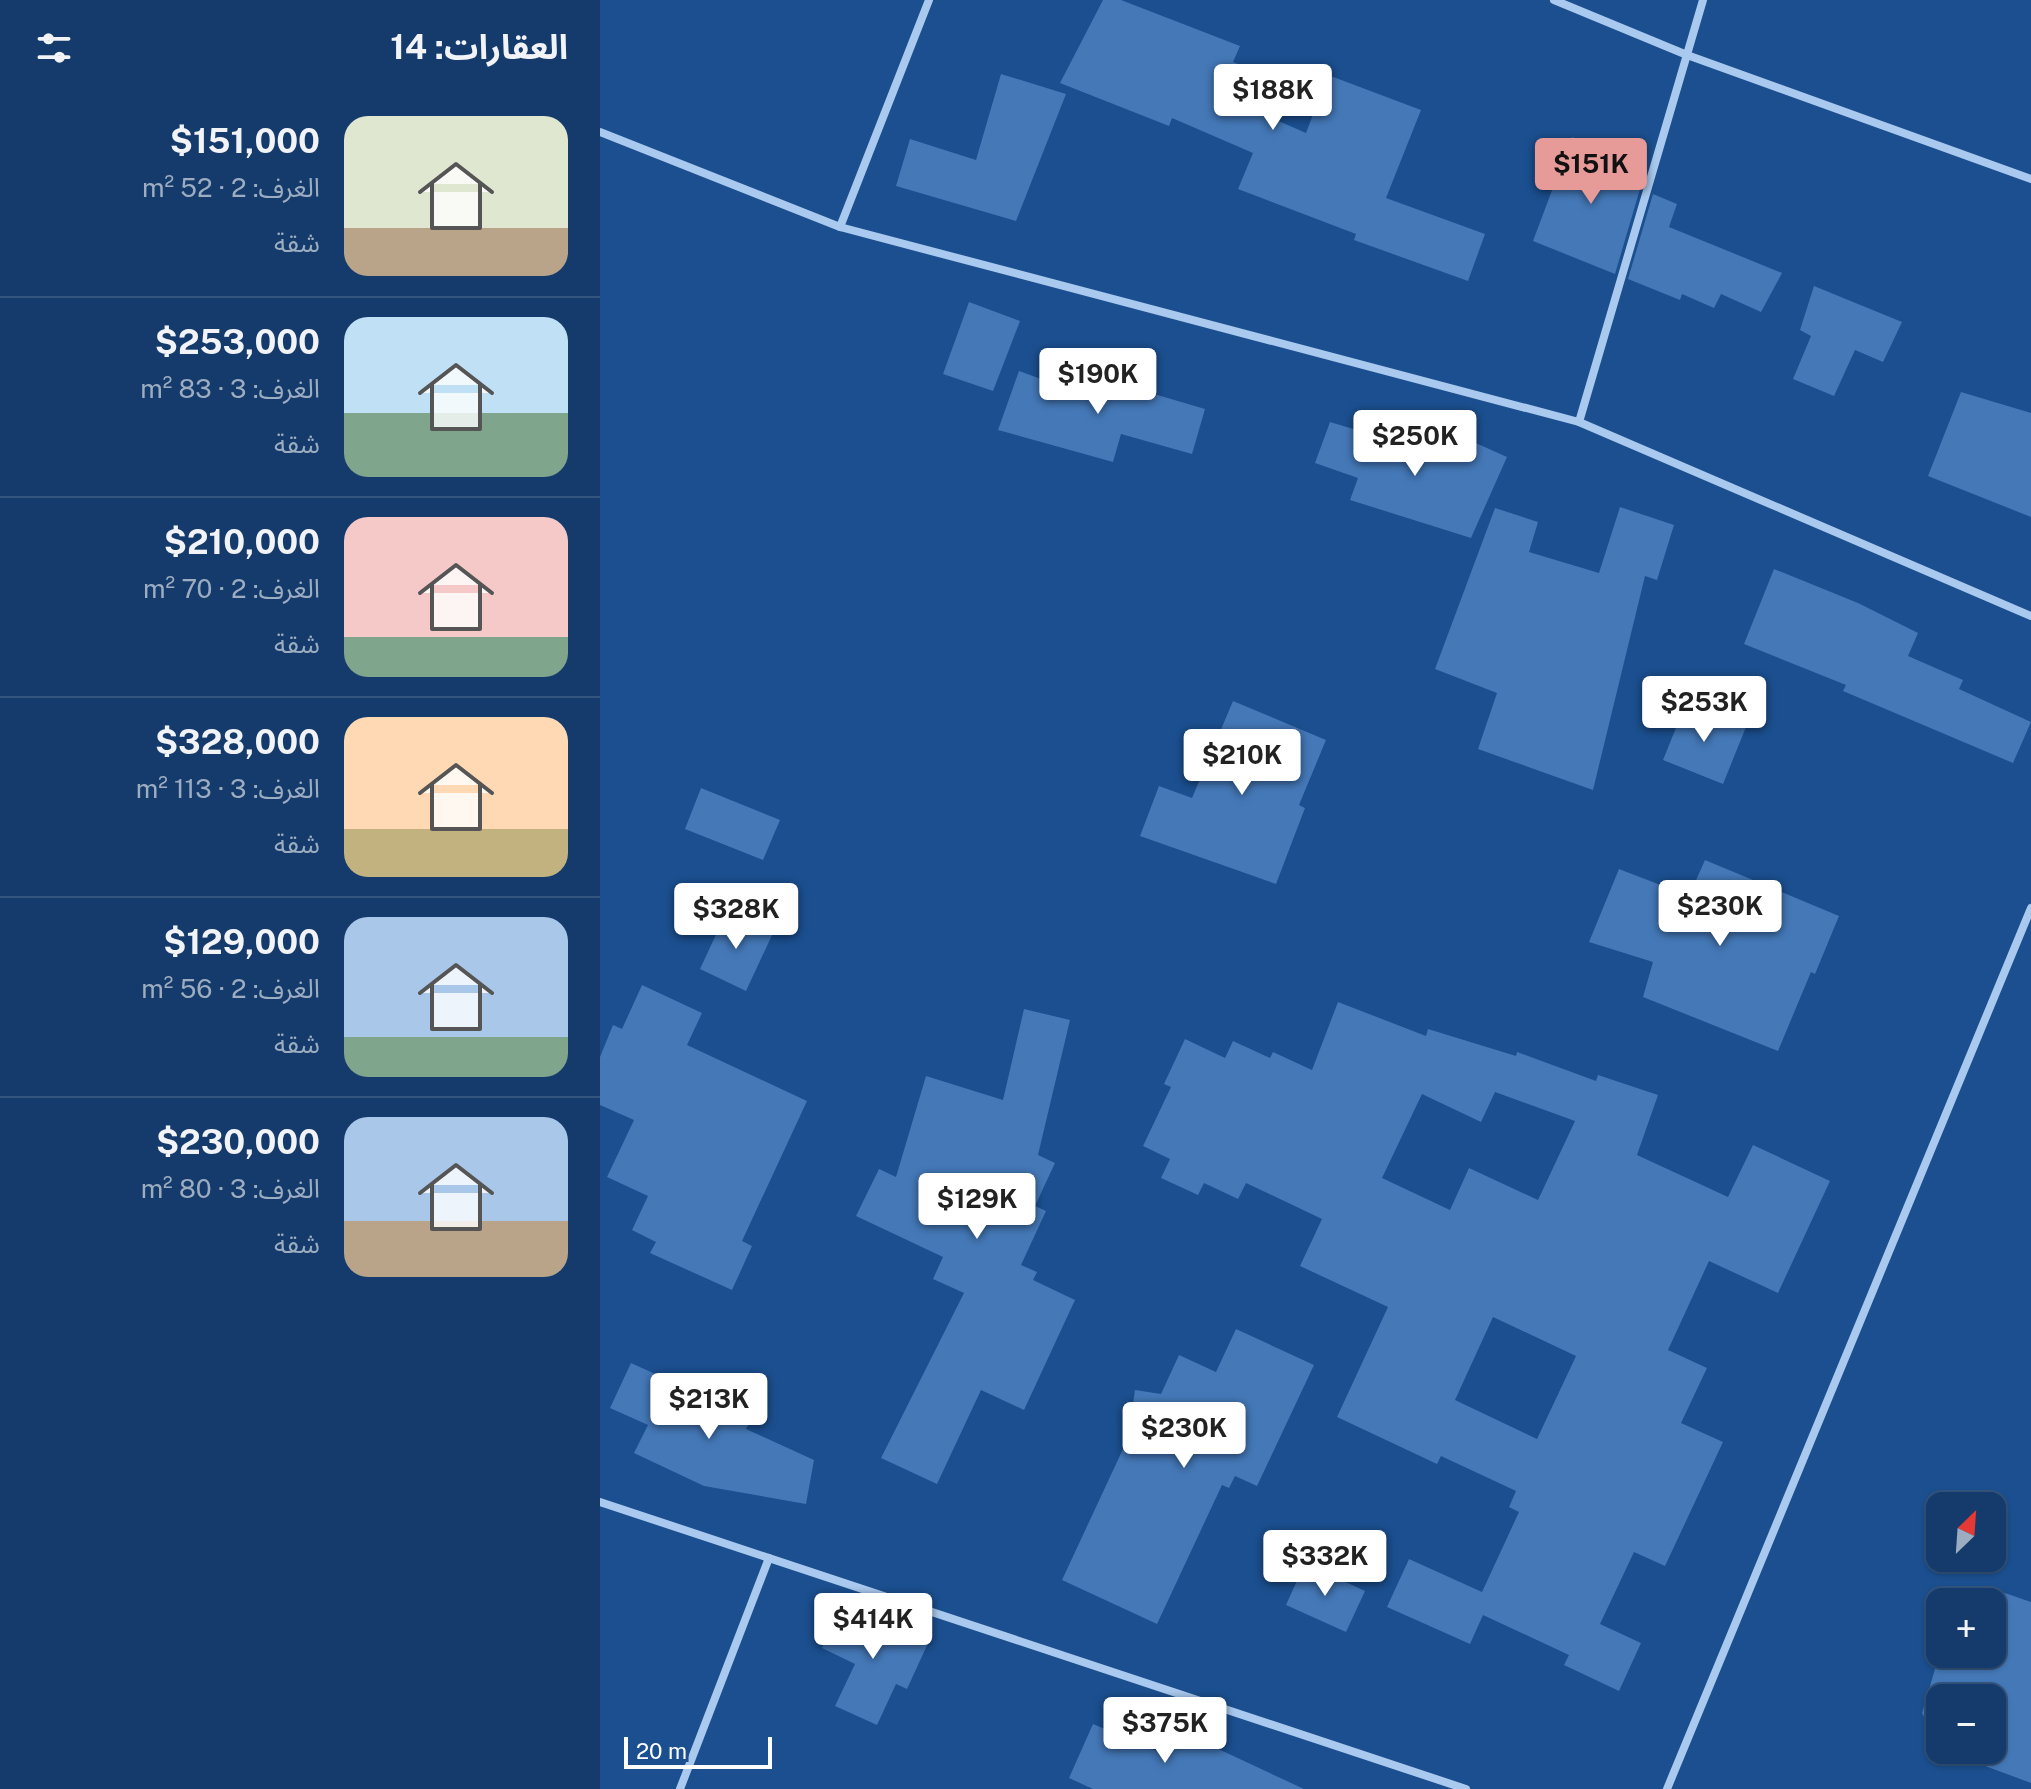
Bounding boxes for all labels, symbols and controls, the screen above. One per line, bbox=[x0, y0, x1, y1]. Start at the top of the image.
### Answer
icon: filters bbox=[32, 26, 76, 70]
text: العقارات: 14 bbox=[390, 27, 568, 67]
pin: $188K bbox=[1217, 64, 1329, 132]
text: $188K bbox=[1232, 74, 1314, 105]
text: $151,000 bbox=[170, 121, 320, 161]
pin: $151K bbox=[1535, 138, 1647, 206]
icon: home bbox=[408, 148, 504, 244]
text: $151K bbox=[1553, 148, 1629, 179]
text: الغرف: 2 · 52 m² bbox=[142, 172, 320, 203]
text: شقة bbox=[274, 227, 320, 258]
text: $253,000 bbox=[155, 322, 320, 362]
pin: $190K bbox=[1042, 348, 1154, 416]
icon: home bbox=[408, 349, 504, 445]
text: $190K bbox=[1057, 358, 1139, 389]
text: الغرف: 3 · 83 m² bbox=[140, 373, 320, 404]
pin: $250K bbox=[1359, 410, 1471, 478]
text: $250K bbox=[1371, 420, 1459, 451]
text: شقة bbox=[274, 428, 320, 459]
text: $210,000 bbox=[164, 522, 320, 562]
icon: home bbox=[408, 549, 504, 645]
text: الغرف: 2 · 70 m² bbox=[143, 573, 320, 604]
text: شقة bbox=[274, 628, 320, 659]
pin: $253K bbox=[1648, 676, 1760, 744]
text: $253K bbox=[1660, 686, 1748, 717]
text: $328,000 bbox=[155, 722, 320, 762]
pin: $210K bbox=[1186, 729, 1298, 797]
text: $210K bbox=[1202, 739, 1282, 770]
icon: home bbox=[408, 749, 504, 845]
text: الغرف: 3 · 113 m² bbox=[136, 773, 320, 804]
text: شقة bbox=[274, 828, 320, 859]
pin: $230K bbox=[1664, 880, 1776, 948]
pin: $328K bbox=[680, 883, 792, 951]
text: $230K bbox=[1677, 890, 1763, 921]
text: $328K bbox=[692, 893, 780, 924]
text: $129,000 bbox=[163, 922, 320, 962]
icon: home bbox=[408, 949, 504, 1045]
text: الغرف: 2 · 56 m² bbox=[141, 973, 320, 1004]
text: شقة bbox=[274, 1028, 320, 1059]
text: $230,000 bbox=[156, 1122, 320, 1162]
icon: home bbox=[408, 1149, 504, 1245]
text: الغرف: 3 · 80 m² bbox=[141, 1173, 320, 1204]
pin: $129K bbox=[921, 1173, 1033, 1241]
text: $129K bbox=[936, 1183, 1018, 1214]
text: شقة bbox=[274, 1228, 320, 1259]
pin: $213K bbox=[653, 1373, 765, 1441]
text: $213K bbox=[668, 1383, 750, 1414]
pin: $230K bbox=[1128, 1402, 1240, 1470]
text: $230K bbox=[1141, 1412, 1227, 1443]
north arrow bbox=[1926, 1492, 2006, 1572]
map controls bbox=[1926, 1492, 2006, 1764]
pin: $332K bbox=[1269, 1530, 1381, 1598]
text: $332K bbox=[1281, 1540, 1369, 1571]
button: + bbox=[1926, 1588, 2006, 1668]
pin: $414K bbox=[817, 1593, 929, 1661]
text: $414K bbox=[832, 1603, 914, 1634]
button: − bbox=[1926, 1684, 2006, 1764]
pin: $375K bbox=[1109, 1697, 1221, 1765]
text: $375K bbox=[1121, 1707, 1209, 1738]
scale bar bbox=[624, 1733, 772, 1769]
text: 20 m bbox=[636, 1738, 687, 1764]

